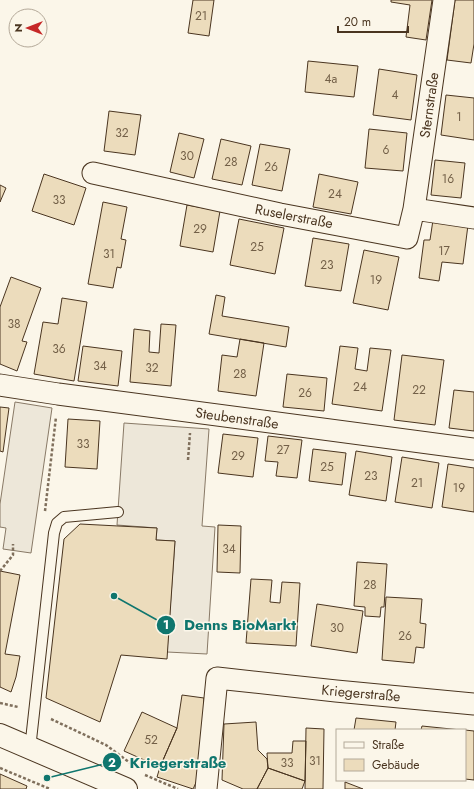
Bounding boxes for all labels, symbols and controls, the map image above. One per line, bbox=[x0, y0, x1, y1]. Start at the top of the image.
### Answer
house number: 21 bbox=[195, 7, 207, 25]
north arrow bbox=[8, 8, 48, 48]
scale bar bbox=[338, 8, 408, 34]
text: 20 m bbox=[344, 13, 371, 31]
text: N bbox=[10, 24, 26, 32]
house number: 4a bbox=[325, 70, 338, 88]
street label: Sternstraße bbox=[415, 71, 443, 139]
house number: 4 bbox=[392, 86, 399, 104]
house number: 1 bbox=[456, 108, 462, 126]
house number: 32 bbox=[115, 124, 129, 142]
house number: 6 bbox=[383, 141, 390, 159]
house number: 30 bbox=[180, 147, 194, 165]
house number: 28 bbox=[224, 153, 238, 171]
house number: 26 bbox=[264, 158, 278, 176]
house number: 16 bbox=[442, 170, 454, 188]
house number: 24 bbox=[328, 185, 342, 203]
house number: 33 bbox=[52, 191, 66, 209]
street label: Ruselerstraße bbox=[253, 199, 335, 233]
house number: 29 bbox=[193, 220, 207, 238]
house number: 25 bbox=[250, 238, 264, 256]
house number: 17 bbox=[438, 242, 451, 260]
house number: 31 bbox=[103, 245, 115, 263]
house number: 23 bbox=[320, 256, 334, 274]
house number: 19 bbox=[370, 271, 382, 289]
house number: 38 bbox=[7, 315, 21, 333]
house number: 36 bbox=[52, 340, 66, 358]
house number: 34 bbox=[93, 357, 107, 375]
house number: 32 bbox=[145, 359, 159, 377]
house number: 28 bbox=[233, 365, 247, 383]
house number: 24 bbox=[353, 378, 367, 396]
house number: 22 bbox=[412, 381, 426, 399]
house number: 26 bbox=[298, 384, 312, 402]
street label: Steubenstraße bbox=[194, 402, 280, 434]
house number: 33 bbox=[76, 435, 90, 453]
house number: 27 bbox=[276, 441, 290, 459]
house number: 29 bbox=[231, 447, 245, 465]
house number: 25 bbox=[320, 458, 334, 476]
house number: 23 bbox=[364, 467, 378, 485]
house number: 21 bbox=[411, 474, 423, 492]
house number: 19 bbox=[453, 479, 465, 497]
house number: 34 bbox=[222, 540, 236, 558]
house number: 28 bbox=[363, 576, 377, 594]
callout: Denns BioMarkt bbox=[156, 611, 304, 638]
text: Denns BioMarkt bbox=[184, 614, 296, 636]
text: 1 bbox=[163, 616, 169, 634]
house number: 30 bbox=[330, 619, 344, 637]
house number: 26 bbox=[398, 627, 412, 645]
street label: Kriegerstraße bbox=[321, 680, 401, 706]
legend bbox=[336, 729, 466, 781]
house number: 52 bbox=[144, 731, 158, 749]
text: Straße bbox=[372, 736, 404, 754]
callout: Kriegerstraße bbox=[102, 749, 234, 776]
text: Kriegerstraße bbox=[130, 752, 227, 774]
house number: 31 bbox=[309, 752, 321, 770]
text: 2 bbox=[108, 754, 116, 772]
house number: 33 bbox=[280, 754, 294, 772]
text: Gebäude bbox=[372, 756, 419, 774]

